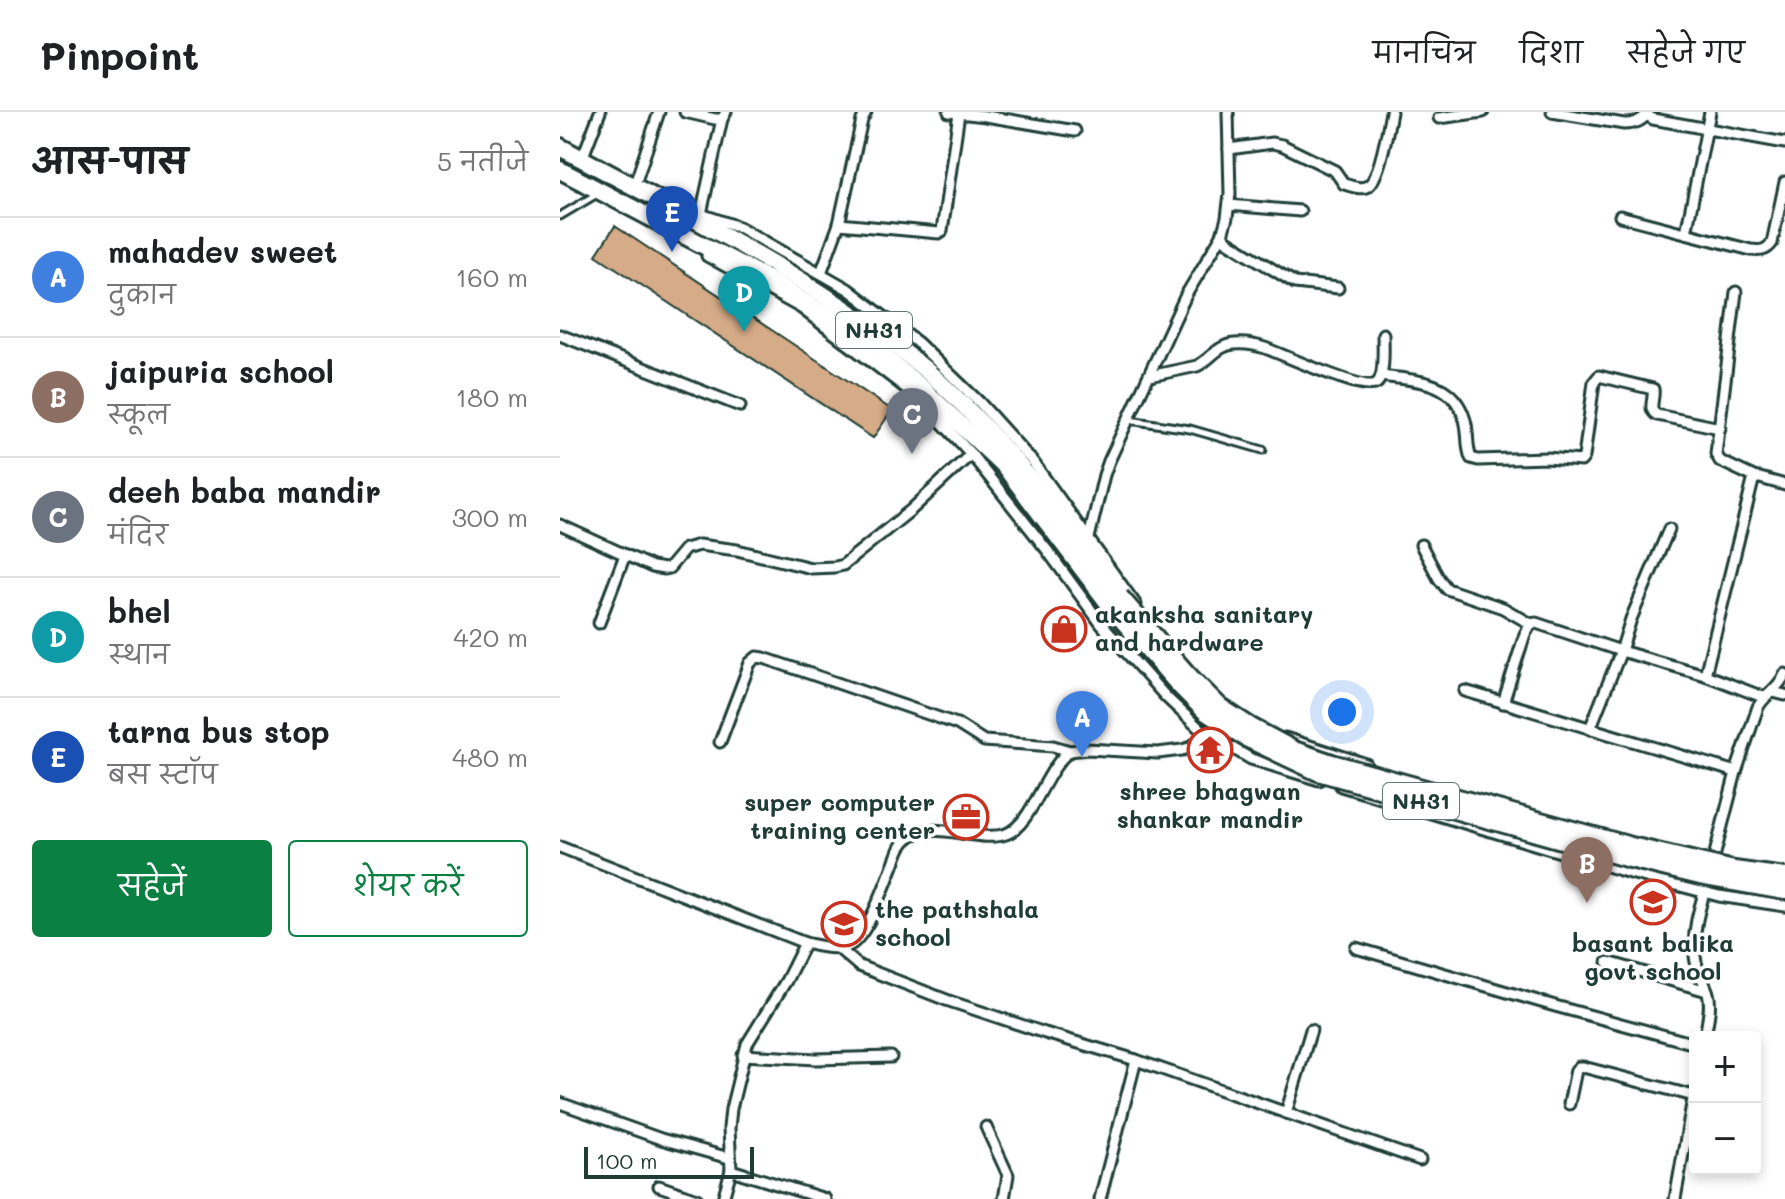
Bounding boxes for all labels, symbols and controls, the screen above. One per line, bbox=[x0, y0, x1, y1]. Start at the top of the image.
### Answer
text: Pinpoint bbox=[40, 30, 199, 80]
text: मानचित्र bbox=[1373, 34, 1475, 70]
text: दिशा bbox=[1519, 34, 1583, 70]
text: सहेजे गए bbox=[1627, 34, 1745, 70]
text: आस-पास bbox=[32, 137, 188, 182]
text: 5 नतीजे bbox=[437, 144, 528, 178]
pin: E bbox=[646, 186, 698, 252]
text: mahadev sweet bbox=[108, 231, 337, 271]
text: A bbox=[49, 260, 67, 294]
text: 160 m bbox=[456, 260, 528, 294]
pin: D bbox=[718, 266, 770, 332]
text: दुकान bbox=[108, 277, 176, 311]
road number: NH31 bbox=[836, 312, 912, 348]
text: jaipuria school bbox=[108, 351, 334, 391]
text: B bbox=[49, 380, 67, 414]
text: 180 m bbox=[456, 380, 528, 414]
pin: C bbox=[886, 388, 938, 454]
text: स्कूल bbox=[108, 397, 170, 431]
text: deeh baba mandir bbox=[108, 471, 381, 511]
text: C bbox=[48, 500, 68, 534]
text: 300 m bbox=[452, 500, 528, 534]
text: मंदिर bbox=[108, 517, 168, 551]
text: bhel bbox=[108, 591, 171, 631]
place label: akanksha sanitary and hardware bbox=[1095, 598, 1313, 657]
shop icon: akanksha sanitary and hardware bbox=[1040, 605, 1088, 653]
text: D bbox=[49, 620, 67, 654]
text: 420 m bbox=[453, 620, 528, 654]
text: स्थान bbox=[108, 637, 170, 671]
pin: A bbox=[1056, 691, 1108, 757]
your location bbox=[1322, 692, 1362, 732]
text: tarna bus stop bbox=[108, 711, 330, 751]
temple icon: shree bhagwan shankar mandir bbox=[1186, 726, 1234, 774]
text: E bbox=[50, 740, 66, 774]
text: 480 m bbox=[452, 740, 528, 774]
text: बस स्टॉप bbox=[108, 757, 218, 791]
place label: shree bhagwan shankar mandir bbox=[1117, 775, 1303, 834]
road number: NH31 bbox=[1383, 783, 1459, 819]
place label: super computer training center bbox=[744, 786, 935, 845]
office icon: super computer training center bbox=[942, 793, 990, 841]
pin: B bbox=[1561, 837, 1613, 903]
button: सहेजें bbox=[32, 840, 272, 937]
button: शेयर करें bbox=[288, 840, 528, 937]
school or university icon: basant balika govt school bbox=[1629, 878, 1677, 926]
place label: the pathshala school bbox=[875, 893, 1039, 952]
school or university icon: the pathshala school bbox=[820, 900, 868, 948]
place label: basant balika govt school bbox=[1572, 927, 1734, 986]
map controls bbox=[1689, 1031, 1761, 1175]
button: + bbox=[1689, 1031, 1761, 1103]
button: − bbox=[1689, 1103, 1761, 1175]
scale bar bbox=[584, 1143, 754, 1179]
text: 100 m bbox=[596, 1146, 658, 1175]

